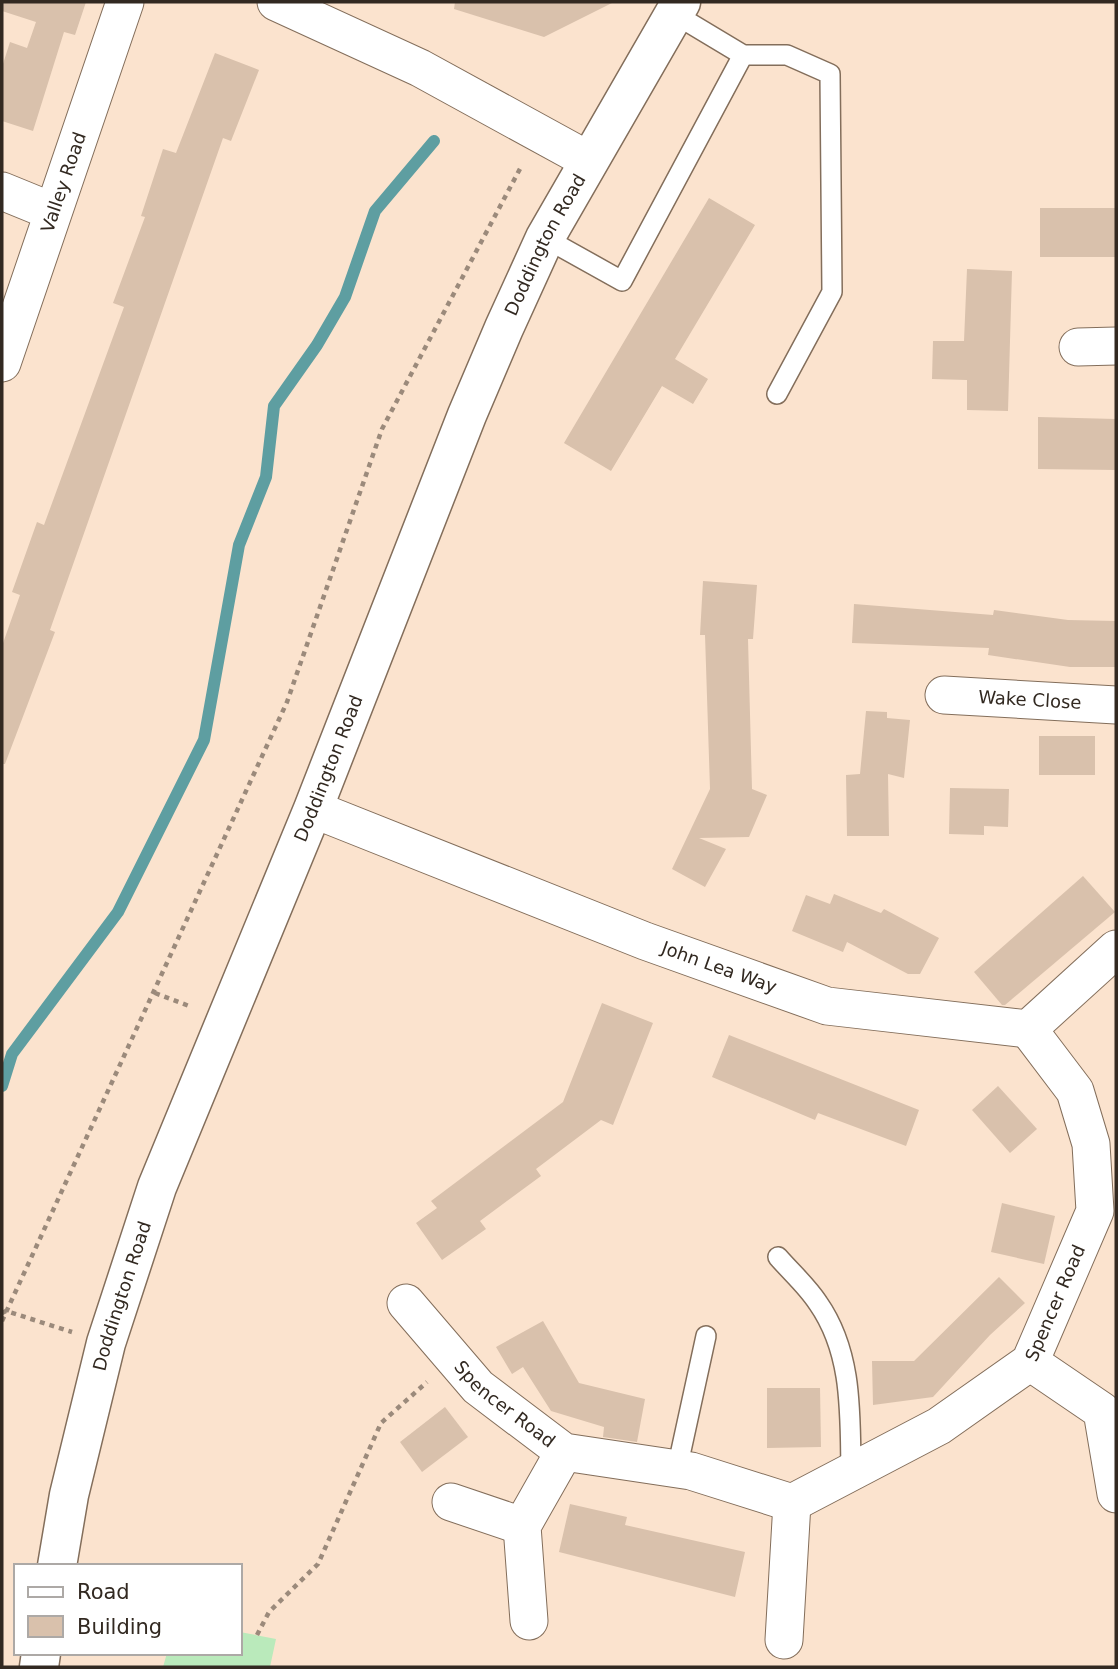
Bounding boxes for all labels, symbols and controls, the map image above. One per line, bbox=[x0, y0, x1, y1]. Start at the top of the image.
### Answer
street label: Valley Road bbox=[36, 129, 90, 235]
street label: Doddington Road bbox=[500, 170, 590, 319]
street label: Wake Close bbox=[978, 686, 1082, 713]
street label: Doddington Road bbox=[290, 692, 367, 845]
street label: John Lea Way bbox=[658, 936, 780, 997]
street label: Doddington Road bbox=[89, 1218, 155, 1373]
street label: Spencer Road bbox=[1021, 1242, 1089, 1364]
street label: Spencer Road bbox=[450, 1356, 559, 1451]
legend bbox=[14, 1564, 242, 1655]
text: Road bbox=[77, 1580, 130, 1604]
text: Building bbox=[77, 1615, 162, 1639]

